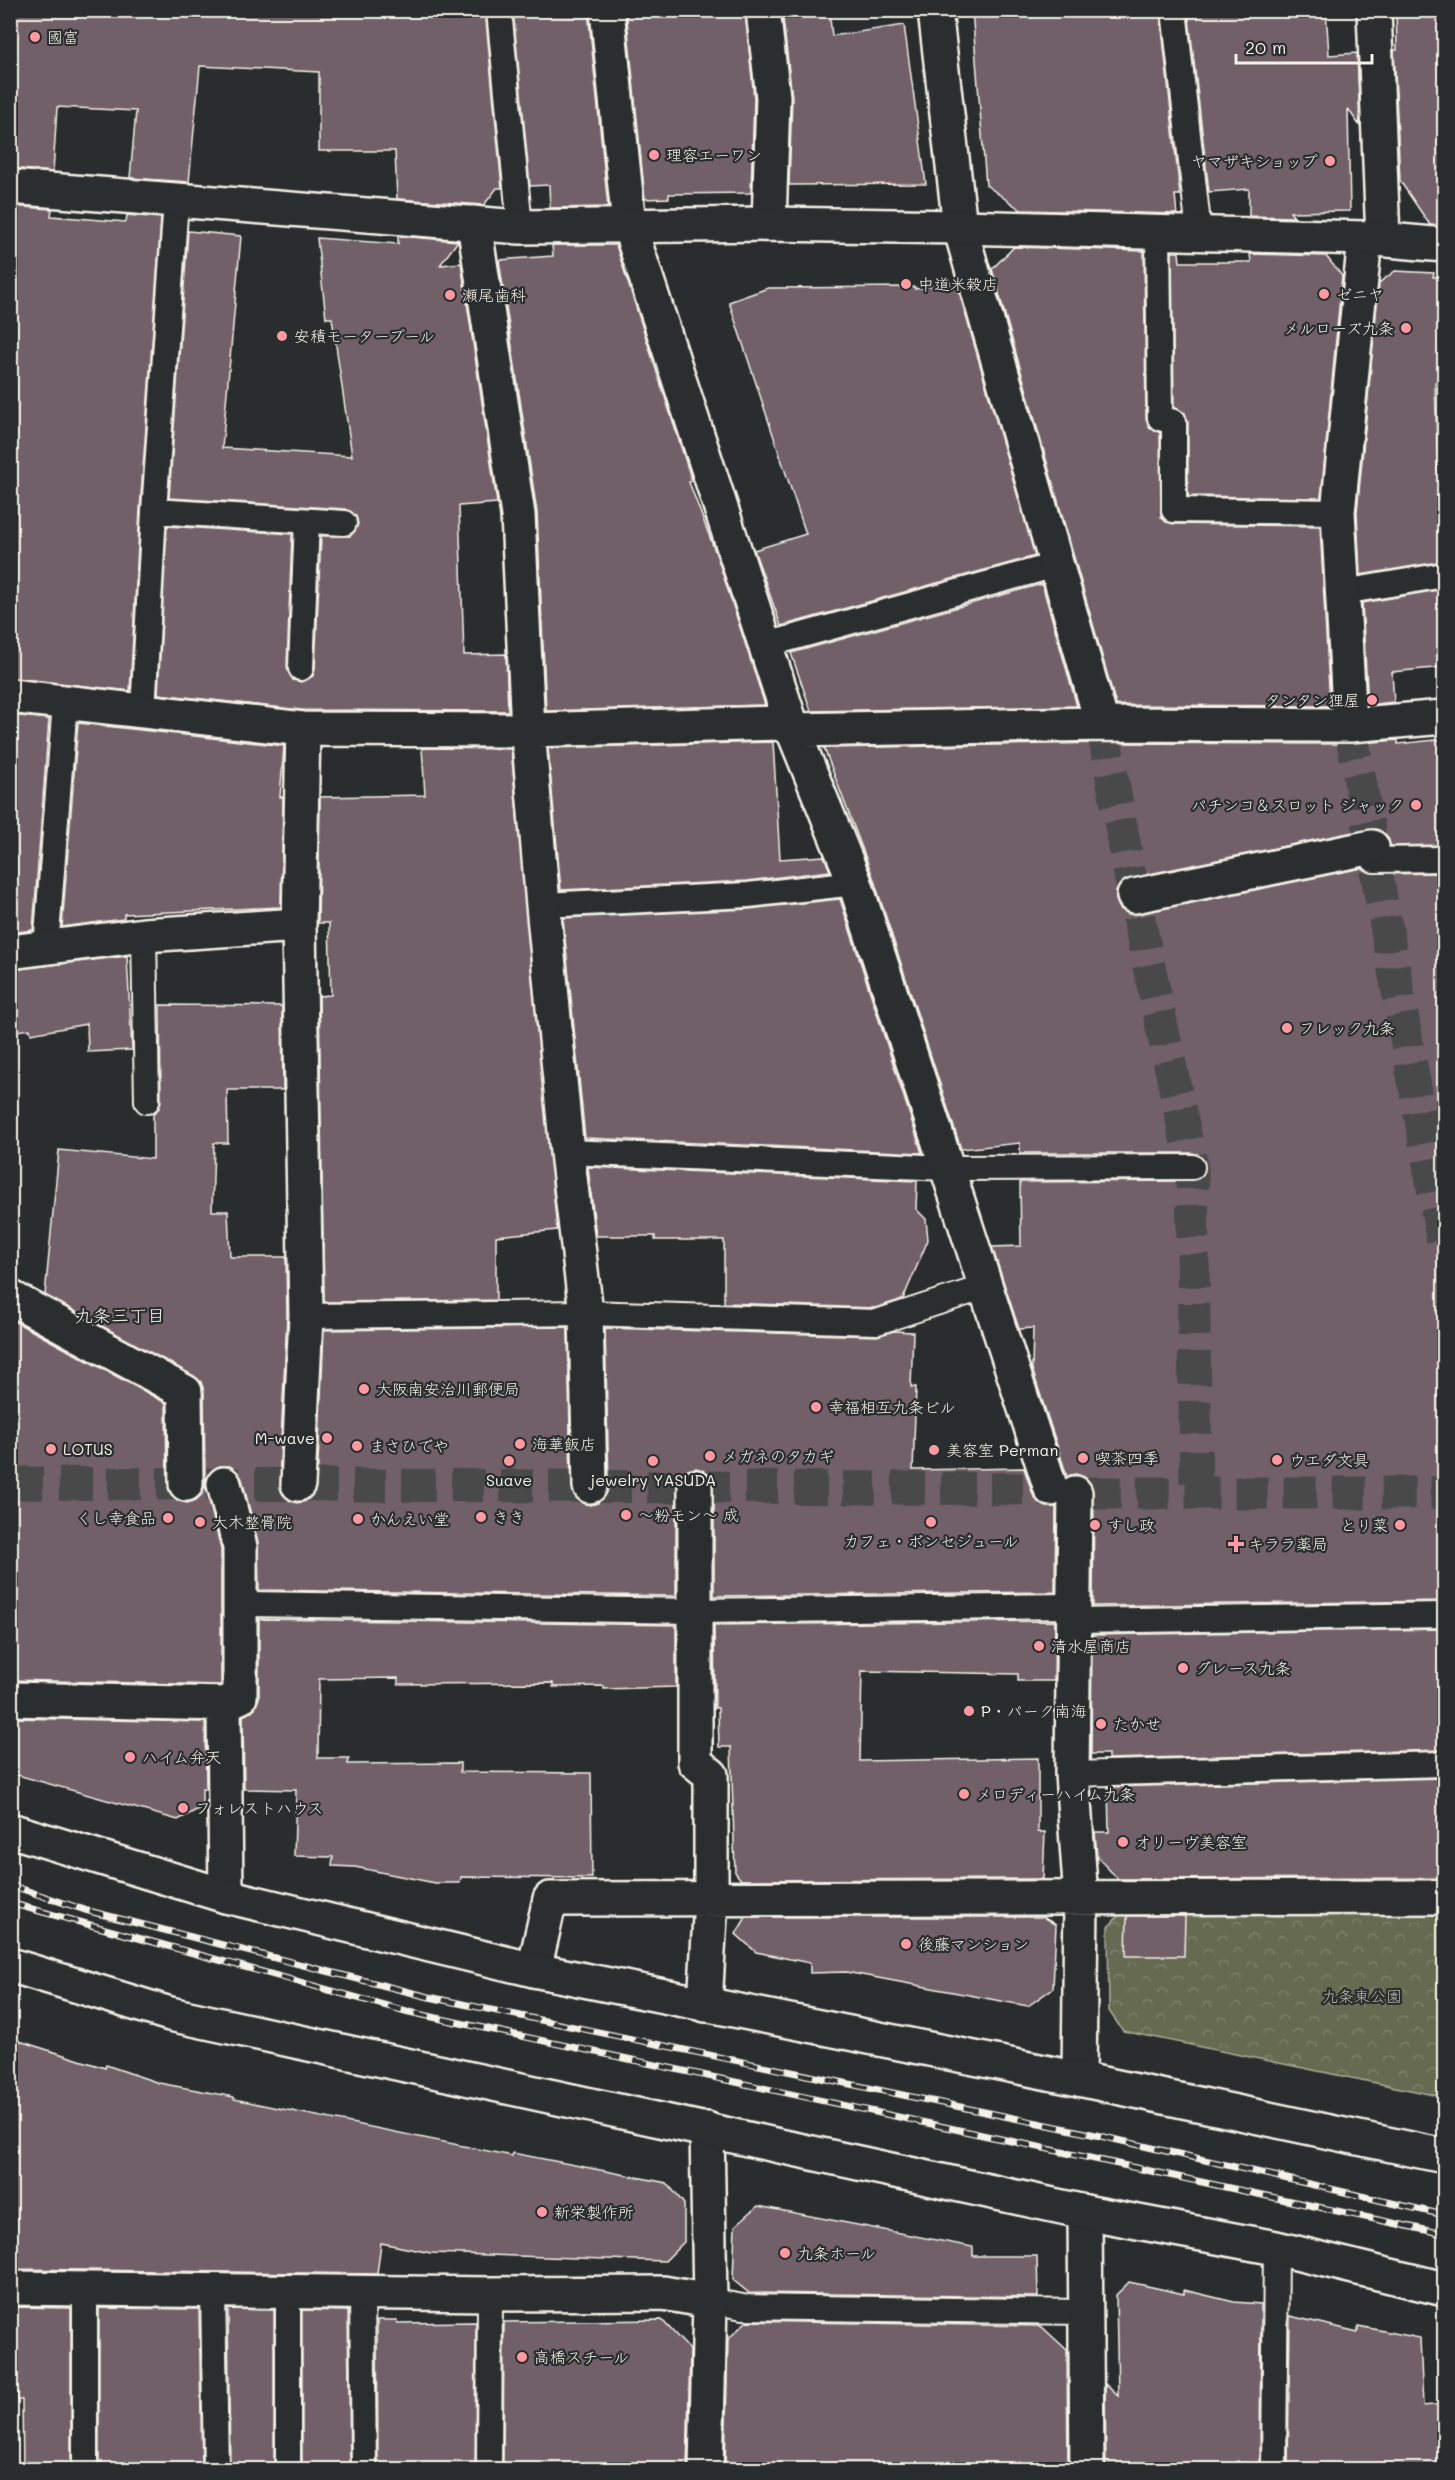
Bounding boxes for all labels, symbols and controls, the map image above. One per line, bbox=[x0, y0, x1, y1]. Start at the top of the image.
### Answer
place label: 國富 bbox=[47, 26, 79, 47]
scale bar bbox=[1236, 27, 1372, 65]
marker: 國富 bbox=[28, 30, 42, 44]
text: 20 m bbox=[1245, 35, 1286, 59]
place label: 理容エーワン bbox=[666, 144, 762, 165]
marker: 理容エーワン bbox=[647, 148, 661, 162]
place label: ヤマザキショップ bbox=[1191, 150, 1318, 171]
marker: ヤマザキショップ bbox=[1323, 154, 1337, 168]
place label: 中道米穀店 bbox=[918, 273, 998, 294]
marker: 中道米穀店 bbox=[899, 277, 913, 291]
place label: ゼニヤ bbox=[1336, 283, 1384, 304]
place label: 瀬尾歯科 bbox=[462, 284, 526, 305]
marker: ゼニヤ bbox=[1317, 287, 1331, 301]
marker: 瀬尾歯科 bbox=[443, 288, 457, 302]
place label: メルローズ九条 bbox=[1284, 317, 1394, 338]
marker: メルローズ九条 bbox=[1399, 321, 1413, 335]
place label: 安積モータープール bbox=[294, 325, 435, 346]
marker: 安積モータープール bbox=[275, 329, 289, 343]
place label: タンタン狸屋 bbox=[1265, 689, 1360, 710]
marker: タンタン狸屋 bbox=[1365, 693, 1379, 707]
place label: パチンコ＆スロット ジャック bbox=[1191, 794, 1404, 815]
marker: パチンコ＆スロット ジャック bbox=[1409, 798, 1423, 812]
place label: フレック九条 bbox=[1299, 1017, 1395, 1038]
marker: フレック九条 bbox=[1280, 1021, 1294, 1035]
district label: 九条三丁目 bbox=[75, 1303, 165, 1327]
place label: 大阪南安治川郵便局 bbox=[376, 1378, 520, 1399]
marker: 大阪南安治川郵便局 bbox=[357, 1382, 371, 1396]
place label: 幸福相互九条ビル bbox=[828, 1396, 956, 1417]
marker: 幸福相互九条ビル bbox=[809, 1400, 823, 1414]
place label: M-wave bbox=[255, 1427, 315, 1448]
marker: M-wave bbox=[320, 1431, 334, 1445]
place label: 海華飯店 bbox=[532, 1433, 596, 1454]
place label: まさひでや bbox=[369, 1435, 449, 1456]
marker: 海華飯店 bbox=[513, 1437, 527, 1451]
place label: LOTUS bbox=[63, 1438, 113, 1459]
marker: まさひでや bbox=[350, 1439, 364, 1453]
place label: 美容室 Perman bbox=[946, 1439, 1058, 1460]
marker: LOTUS bbox=[44, 1442, 58, 1456]
marker: 美容室 Perman bbox=[927, 1443, 941, 1457]
place label: メガネのタカギ bbox=[722, 1445, 834, 1466]
place label: 喫茶四季 bbox=[1095, 1447, 1159, 1468]
marker: メガネのタカギ bbox=[703, 1449, 717, 1463]
place label: ウエダ文具 bbox=[1289, 1449, 1369, 1470]
marker: 喫茶四季 bbox=[1076, 1451, 1090, 1465]
marker: ウエダ文具 bbox=[1270, 1453, 1284, 1467]
marker: Suave bbox=[502, 1454, 516, 1468]
marker: jewelry YASUDA bbox=[646, 1454, 660, 1468]
place label: Suave bbox=[486, 1469, 532, 1490]
place label: jewelry YASUDA bbox=[588, 1469, 716, 1490]
place label: ～粉モン～ 成 bbox=[638, 1504, 739, 1525]
place label: きき bbox=[493, 1506, 525, 1527]
place label: くし幸食品 bbox=[76, 1507, 156, 1528]
place label: かんえい堂 bbox=[370, 1508, 450, 1529]
marker: ～粉モン～ 成 bbox=[619, 1508, 633, 1522]
marker: きき bbox=[474, 1510, 488, 1524]
marker: くし幸食品 bbox=[161, 1511, 175, 1525]
place label: 大木整骨院 bbox=[212, 1511, 292, 1532]
marker: かんえい堂 bbox=[351, 1512, 365, 1526]
place label: すし政 bbox=[1107, 1514, 1155, 1535]
place label: とり菜 bbox=[1340, 1514, 1388, 1535]
marker: 大木整骨院 bbox=[193, 1515, 207, 1529]
marker: カフェ・ボンセジュール bbox=[924, 1515, 938, 1529]
marker: すし政 bbox=[1088, 1518, 1102, 1532]
marker: とり菜 bbox=[1393, 1518, 1407, 1532]
place label: カフェ・ボンセジュール bbox=[843, 1530, 1019, 1551]
place label: キララ薬局 bbox=[1248, 1533, 1328, 1554]
marker: キララ薬局 bbox=[1229, 1537, 1243, 1551]
place label: 清水屋商店 bbox=[1051, 1635, 1131, 1656]
marker: 清水屋商店 bbox=[1032, 1639, 1046, 1653]
place label: グレース九条 bbox=[1195, 1657, 1291, 1678]
marker: グレース九条 bbox=[1176, 1661, 1190, 1675]
place label: P・パーク南海 bbox=[981, 1700, 1087, 1721]
marker: P・パーク南海 bbox=[962, 1704, 976, 1718]
place label: たかせ bbox=[1113, 1713, 1161, 1734]
marker: たかせ bbox=[1094, 1717, 1108, 1731]
place label: ハイム弁天 bbox=[142, 1746, 221, 1767]
marker: ハイム弁天 bbox=[123, 1750, 137, 1764]
place label: メロディーハイム九条 bbox=[976, 1783, 1135, 1804]
marker: メロディーハイム九条 bbox=[957, 1787, 971, 1801]
place label: フォレストハウス bbox=[195, 1797, 323, 1818]
marker: フォレストハウス bbox=[176, 1801, 190, 1815]
place label: オリーヴ美容室 bbox=[1135, 1831, 1247, 1852]
marker: オリーヴ美容室 bbox=[1116, 1835, 1130, 1849]
place label: 後藤マンション bbox=[918, 1933, 1029, 1954]
marker: 後藤マンション bbox=[899, 1937, 913, 1951]
park label: 九条東公園 bbox=[1322, 1985, 1402, 2006]
place label: 新栄製作所 bbox=[554, 2201, 634, 2222]
marker: 新栄製作所 bbox=[535, 2205, 549, 2219]
place label: 九条ホール bbox=[797, 2242, 876, 2263]
marker: 九条ホール bbox=[778, 2246, 792, 2260]
place label: 高橋スチール bbox=[534, 2346, 629, 2367]
marker: 高橋スチール bbox=[515, 2350, 529, 2364]

